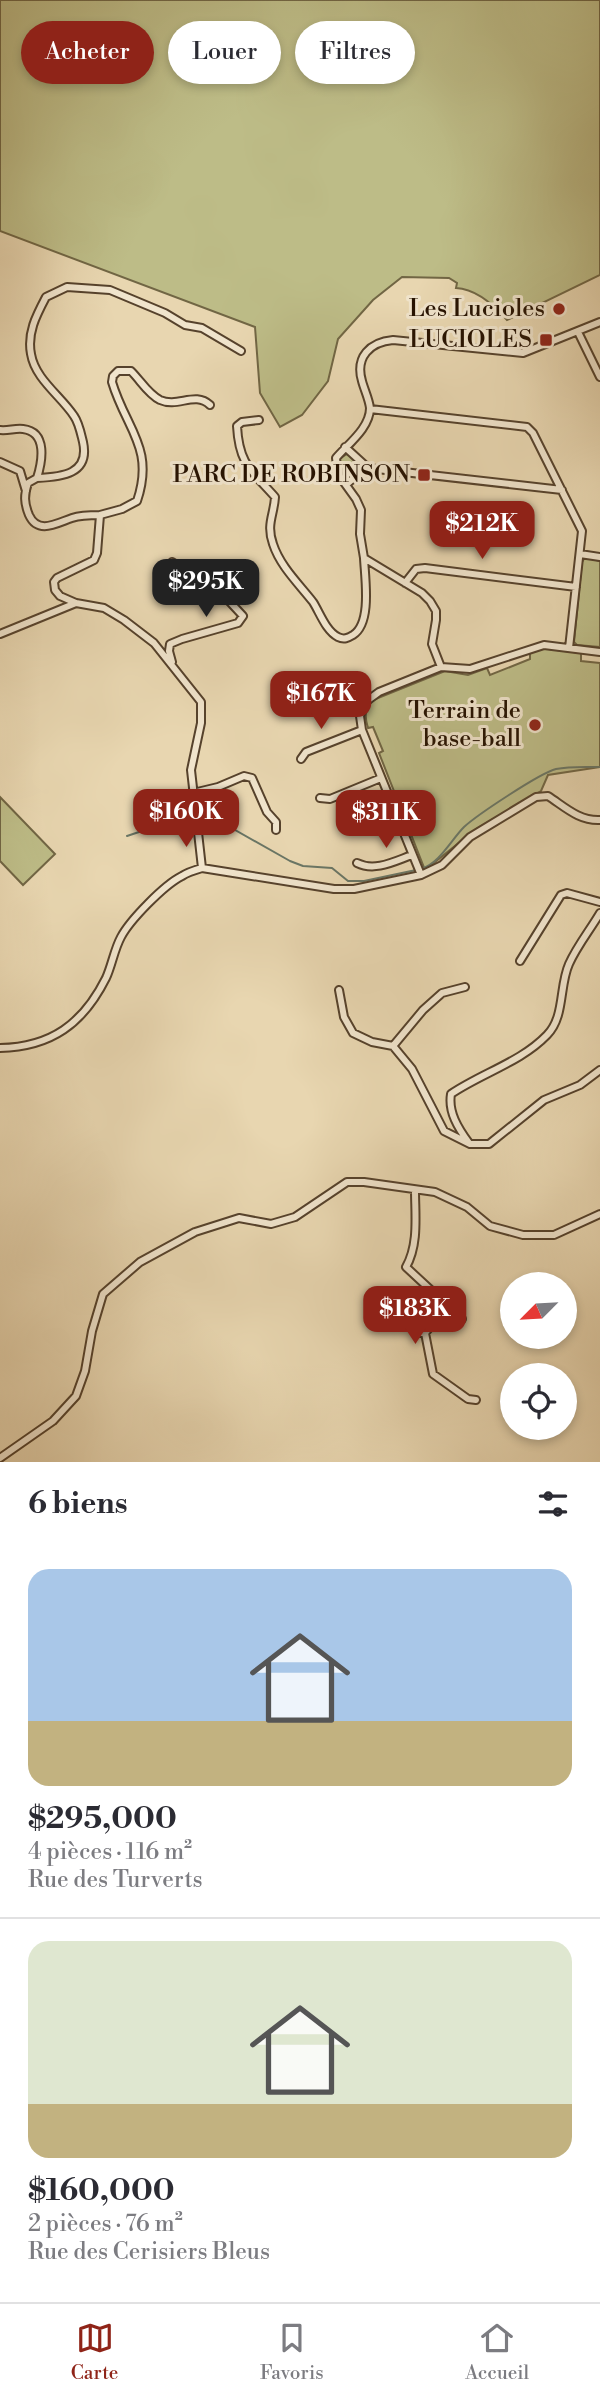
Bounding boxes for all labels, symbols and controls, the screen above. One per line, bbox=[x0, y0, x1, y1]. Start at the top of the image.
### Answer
chip: Acheter bbox=[21, 21, 154, 84]
chip: Louer bbox=[168, 21, 281, 84]
chip: Filtres bbox=[295, 21, 415, 84]
place label: Les Lucioles bbox=[409, 294, 545, 324]
marker: Les Lucioles bbox=[551, 301, 567, 317]
place label: LUCIOLES bbox=[409, 325, 532, 355]
marker: LUCIOLES bbox=[538, 332, 554, 348]
place label: PARC DE ROBINSON bbox=[172, 460, 410, 490]
marker: PARC DE ROBINSON bbox=[416, 467, 432, 483]
pin: $212K bbox=[433, 502, 531, 561]
text: $212K bbox=[446, 510, 518, 538]
pin: $295K bbox=[157, 560, 255, 619]
text: $295K bbox=[168, 568, 244, 596]
pin: $167K bbox=[272, 672, 370, 731]
text: $167K bbox=[286, 680, 356, 708]
place label: Terrain de base-ball bbox=[408, 696, 521, 754]
marker: Terrain de base-ball bbox=[527, 717, 543, 733]
pin: $160K bbox=[137, 790, 235, 849]
pin: $311K bbox=[337, 790, 435, 850]
text: $160K bbox=[149, 798, 223, 826]
text: $311K bbox=[352, 799, 420, 827]
north arrow bbox=[500, 1272, 578, 1349]
map controls bbox=[500, 1272, 577, 1440]
pin: $183K bbox=[366, 1286, 464, 1346]
text: $183K bbox=[379, 1295, 451, 1323]
button: locate bbox=[500, 1363, 577, 1440]
text: 6 biens bbox=[28, 1485, 128, 1523]
icon: filters bbox=[534, 1485, 572, 1523]
icon: home bbox=[237, 1615, 363, 1741]
text: $295,000 bbox=[28, 1800, 177, 1838]
text: 4 pièces · 116 m² bbox=[28, 1838, 192, 1866]
text: Rue des Turverts bbox=[28, 1866, 203, 1894]
icon: home bbox=[237, 1987, 363, 2113]
text: $160,000 bbox=[28, 2172, 175, 2210]
text: 2 pièces · 76 m² bbox=[28, 2210, 183, 2238]
text: Rue des Cerisiers Bleus bbox=[28, 2238, 270, 2266]
tab: Carte bbox=[71, 2319, 118, 2385]
tab: Favoris bbox=[260, 2319, 324, 2385]
tab: Accueil bbox=[465, 2319, 529, 2385]

